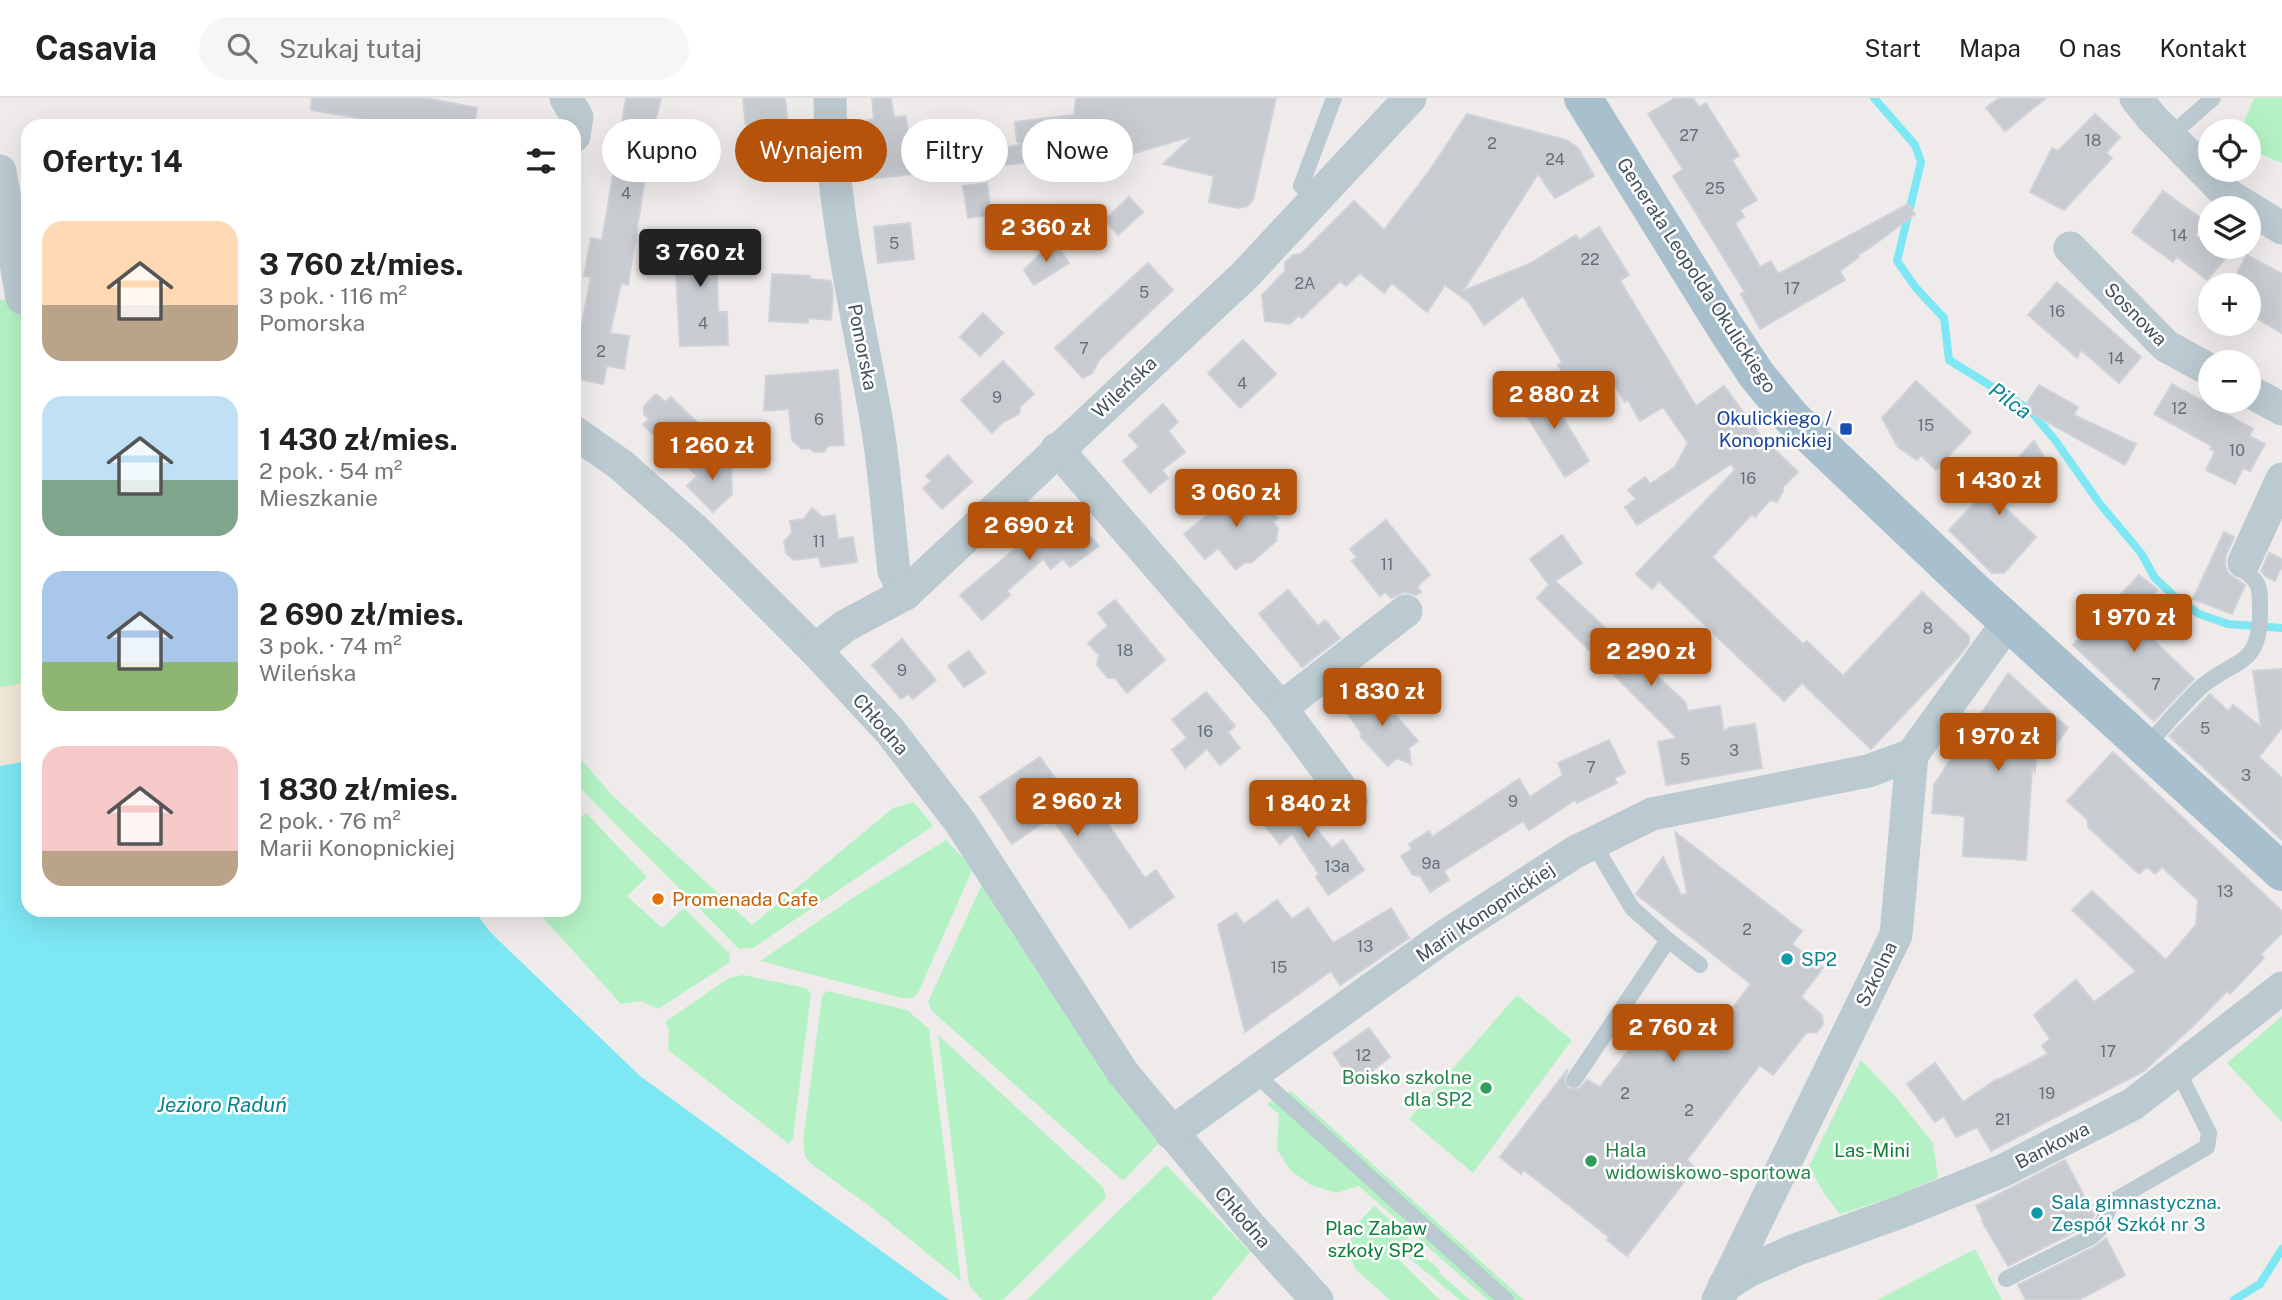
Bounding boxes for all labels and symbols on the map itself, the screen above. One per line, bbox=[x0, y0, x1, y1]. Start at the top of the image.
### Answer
house number: 27 bbox=[1679, 126, 1699, 145]
house number: 18 bbox=[2085, 131, 2101, 150]
house number: 2 bbox=[1487, 134, 1497, 153]
house number: 24 bbox=[1545, 150, 1565, 169]
street label: Generała Leopolda Okulickiego bbox=[1613, 153, 1781, 397]
house number: 25 bbox=[1705, 179, 1725, 198]
house number: 4 bbox=[621, 184, 631, 203]
pin: 2 360 zł bbox=[974, 204, 1118, 264]
house number: 14 bbox=[2171, 226, 2187, 245]
pin: 3 760 zł bbox=[628, 230, 772, 289]
house number: 5 bbox=[889, 234, 899, 253]
house number: 22 bbox=[1580, 250, 1600, 269]
house number: 2A bbox=[1295, 274, 1315, 293]
street label: Sosnowa bbox=[2100, 278, 2172, 350]
house number: 17 bbox=[1784, 279, 1800, 298]
house number: 5 bbox=[1139, 283, 1149, 302]
street label: Pomorska bbox=[844, 302, 882, 392]
house number: 16 bbox=[2049, 302, 2065, 321]
house number: 4 bbox=[698, 314, 708, 333]
house number: 7 bbox=[1079, 339, 1089, 358]
house number: 2 bbox=[596, 342, 606, 361]
house number: 14 bbox=[2108, 349, 2124, 368]
street label: Wileńska bbox=[1087, 352, 1161, 422]
pin: 2 880 zł bbox=[1482, 372, 1626, 431]
house number: 4 bbox=[1237, 374, 1247, 393]
water label: Pilca bbox=[1984, 377, 2036, 424]
house number: 9 bbox=[992, 388, 1002, 407]
house number: 12 bbox=[2171, 399, 2187, 418]
place label: Okulickiego / Konopnickiej bbox=[1717, 407, 1832, 451]
house number: 6 bbox=[814, 410, 824, 429]
house number: 15 bbox=[1918, 416, 1934, 435]
marker: Okulickiego / Konopnickiej bbox=[1838, 421, 1854, 437]
pin: 1 260 zł bbox=[640, 422, 784, 482]
house number: 10 bbox=[2229, 441, 2245, 460]
pin: 1 430 zł bbox=[1927, 458, 2071, 517]
house number: 16 bbox=[1740, 469, 1756, 488]
pin: 3 060 zł bbox=[1164, 470, 1308, 529]
pin: 2 690 zł bbox=[957, 503, 1101, 562]
house number: 11 bbox=[812, 532, 826, 551]
house number: 11 bbox=[1380, 555, 1394, 574]
pin: 1 970 zł bbox=[2062, 594, 2206, 654]
house number: 8 bbox=[1923, 619, 1933, 638]
pin: 2 290 zł bbox=[1579, 628, 1723, 688]
house number: 18 bbox=[1117, 641, 1133, 660]
house number: 9 bbox=[897, 661, 907, 680]
pin: 1 830 zł bbox=[1310, 668, 1454, 728]
house number: 7 bbox=[2151, 675, 2161, 694]
street label: Chłodna bbox=[848, 689, 914, 759]
pin: 1 970 zł bbox=[1926, 714, 2070, 773]
house number: 5 bbox=[2200, 719, 2210, 738]
house number: 16 bbox=[1197, 722, 1213, 741]
house number: 3 bbox=[1729, 741, 1739, 760]
house number: 5 bbox=[1680, 750, 1690, 769]
house number: 7 bbox=[1586, 758, 1596, 777]
house number: 3 bbox=[2241, 766, 2251, 785]
pin: 2 960 zł bbox=[1005, 778, 1149, 838]
pin: 1 840 zł bbox=[1236, 780, 1380, 840]
house number: 9 bbox=[1508, 792, 1518, 811]
house number: 9a bbox=[1422, 854, 1440, 873]
house number: 13a bbox=[1324, 857, 1350, 876]
street label: Marii Konopnickiej bbox=[1412, 858, 1558, 966]
house number: 13 bbox=[2217, 882, 2233, 901]
place label: Promenada Cafe bbox=[672, 888, 819, 910]
marker: Promenada Cafe bbox=[650, 891, 666, 907]
house number: 2 bbox=[1742, 920, 1752, 939]
house number: 13 bbox=[1357, 937, 1373, 956]
street label: Szkolna bbox=[1851, 938, 1901, 1010]
place label: SP2 bbox=[1801, 948, 1837, 970]
marker: SP2 bbox=[1779, 951, 1795, 967]
house number: 15 bbox=[1271, 958, 1287, 977]
pin: 2 760 zł bbox=[1601, 1004, 1745, 1064]
house number: 17 bbox=[2100, 1042, 2116, 1061]
house number: 12 bbox=[1355, 1046, 1371, 1065]
place label: Boisko szkolne dla SP2 bbox=[1342, 1066, 1472, 1110]
marker: Boisko szkolne dla SP2 bbox=[1478, 1080, 1494, 1096]
house number: 2 bbox=[1620, 1084, 1630, 1103]
house number: 19 bbox=[2039, 1084, 2055, 1103]
water label: Jezioro Raduń bbox=[157, 1092, 287, 1117]
house number: 2 bbox=[1684, 1101, 1694, 1120]
house number: 21 bbox=[1995, 1110, 2011, 1129]
street label: Bankowa bbox=[2011, 1117, 2093, 1173]
place label: Hala widowiskowo-sportowa bbox=[1605, 1139, 1811, 1183]
park label: Las-Mini bbox=[1834, 1139, 1910, 1161]
marker: Hala widowiskowo-sportowa bbox=[1583, 1153, 1599, 1169]
street label: Chłodna bbox=[1210, 1182, 1276, 1252]
place label: Sala gimnastyczna. Zespół Szkół nr 3 bbox=[2051, 1191, 2221, 1235]
marker: Sala gimnastyczna. Zespół Szkół nr 3 bbox=[2029, 1205, 2045, 1221]
park label: Plac Zabaw szkoły SP2 bbox=[1325, 1217, 1427, 1261]

